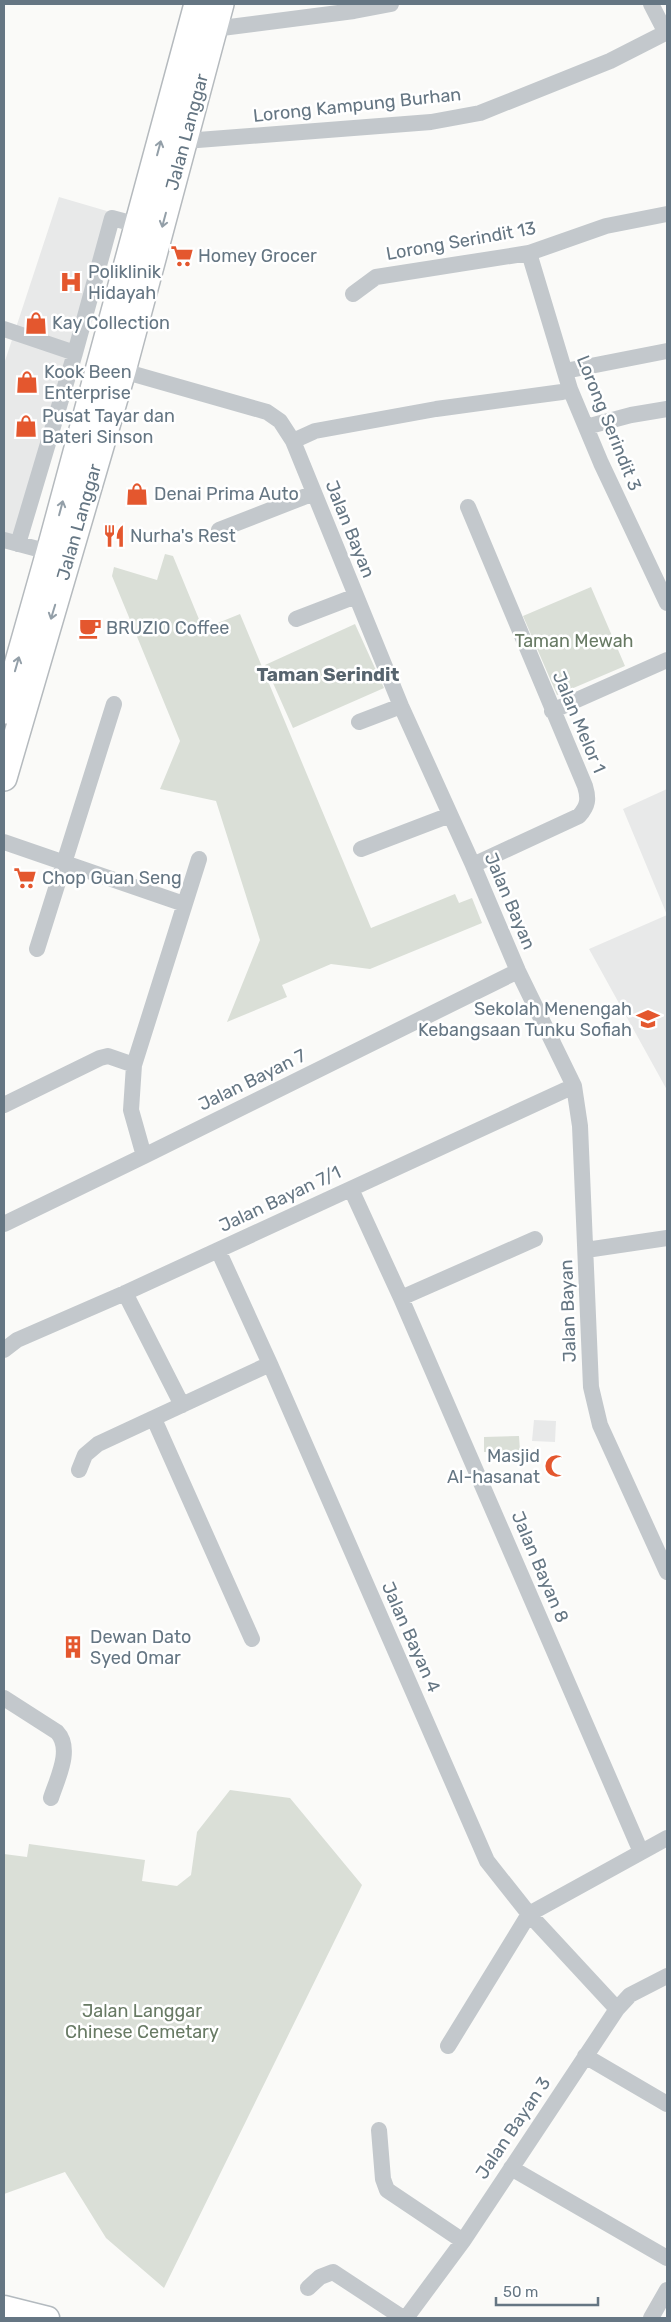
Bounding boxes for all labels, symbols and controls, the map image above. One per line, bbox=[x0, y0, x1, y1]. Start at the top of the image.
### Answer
street label: Jalan Langgar bbox=[161, 71, 213, 193]
street label: Lorong Kampung Burhan bbox=[252, 83, 462, 127]
one-way arrow bbox=[154, 141, 164, 157]
one-way arrow bbox=[158, 211, 168, 227]
street label: Lorong Serindit 13 bbox=[384, 217, 538, 265]
supermarket icon: Homey Grocer bbox=[169, 243, 195, 269]
place label: Homey Grocer bbox=[198, 245, 317, 267]
place label: Poliklinik Hidayah bbox=[88, 261, 162, 304]
hospital icon: Poliklinik Hidayah bbox=[58, 269, 84, 295]
shop icon: Kay Collection bbox=[23, 310, 49, 336]
place label: Kay Collection bbox=[52, 312, 170, 334]
street label: Lorong Serindit 3 bbox=[572, 352, 646, 494]
place label: Kook Been Enterprise bbox=[44, 361, 132, 404]
shop icon: Kook Been Enterprise bbox=[14, 369, 40, 395]
place label: Pusat Tayar dan Bateri Sinson bbox=[42, 405, 175, 448]
shop icon: Pusat Tayar dan Bateri Sinson bbox=[13, 413, 39, 439]
street label: Jalan Langgar bbox=[52, 461, 106, 583]
street label: Jalan Bayan bbox=[320, 477, 380, 581]
shop icon: Denai Prima Auto bbox=[124, 481, 150, 507]
place label: Denai Prima Auto bbox=[154, 483, 299, 505]
one-way arrow bbox=[57, 500, 67, 516]
restaurant icon: Nurha's Rest bbox=[101, 523, 127, 549]
place label: Nurha's Rest bbox=[130, 525, 236, 547]
one-way arrow bbox=[48, 604, 58, 620]
cafe icon: BRUZIO Coffee bbox=[77, 615, 103, 641]
place label: BRUZIO Coffee bbox=[106, 617, 229, 639]
park label: Taman Mewah bbox=[514, 630, 634, 652]
one-way arrow bbox=[13, 657, 23, 673]
district label: Taman Serindit bbox=[257, 663, 400, 686]
street label: Jalan Melor 1 bbox=[548, 668, 610, 776]
street label: Jalan Bayan bbox=[480, 849, 540, 953]
supermarket icon: Chop Guan Seng bbox=[12, 865, 38, 891]
place label: Chop Guan Seng bbox=[42, 867, 182, 889]
place label: Sekolah Menengah Kebangsaan Tunku Sofiah bbox=[418, 998, 632, 1041]
school or university icon: Sekolah Menengah Kebangsaan Tunku Sofiah bbox=[635, 1006, 661, 1032]
street label: Jalan Bayan 7 bbox=[195, 1045, 309, 1115]
street label: Jalan Bayan 7/1 bbox=[216, 1161, 344, 1237]
street label: Jalan Bayan bbox=[555, 1259, 581, 1363]
place label: Masjid Al-hasanat bbox=[447, 1445, 540, 1488]
mosque icon: Masjid Al-hasanat bbox=[543, 1453, 569, 1479]
street label: Jalan Bayan 8 bbox=[507, 1508, 573, 1626]
street label: Jalan Bayan 4 bbox=[377, 1578, 445, 1696]
place label: Dewan Dato Syed Omar bbox=[90, 1626, 191, 1669]
building icon: Dewan Dato Syed Omar bbox=[60, 1634, 86, 1660]
park label: Jalan Langgar Chinese Cemetary bbox=[65, 2000, 219, 2043]
street label: Jalan Bayan 3 bbox=[471, 2073, 555, 2183]
scale bar bbox=[496, 2274, 598, 2306]
text: 50 m bbox=[503, 2283, 538, 2301]

